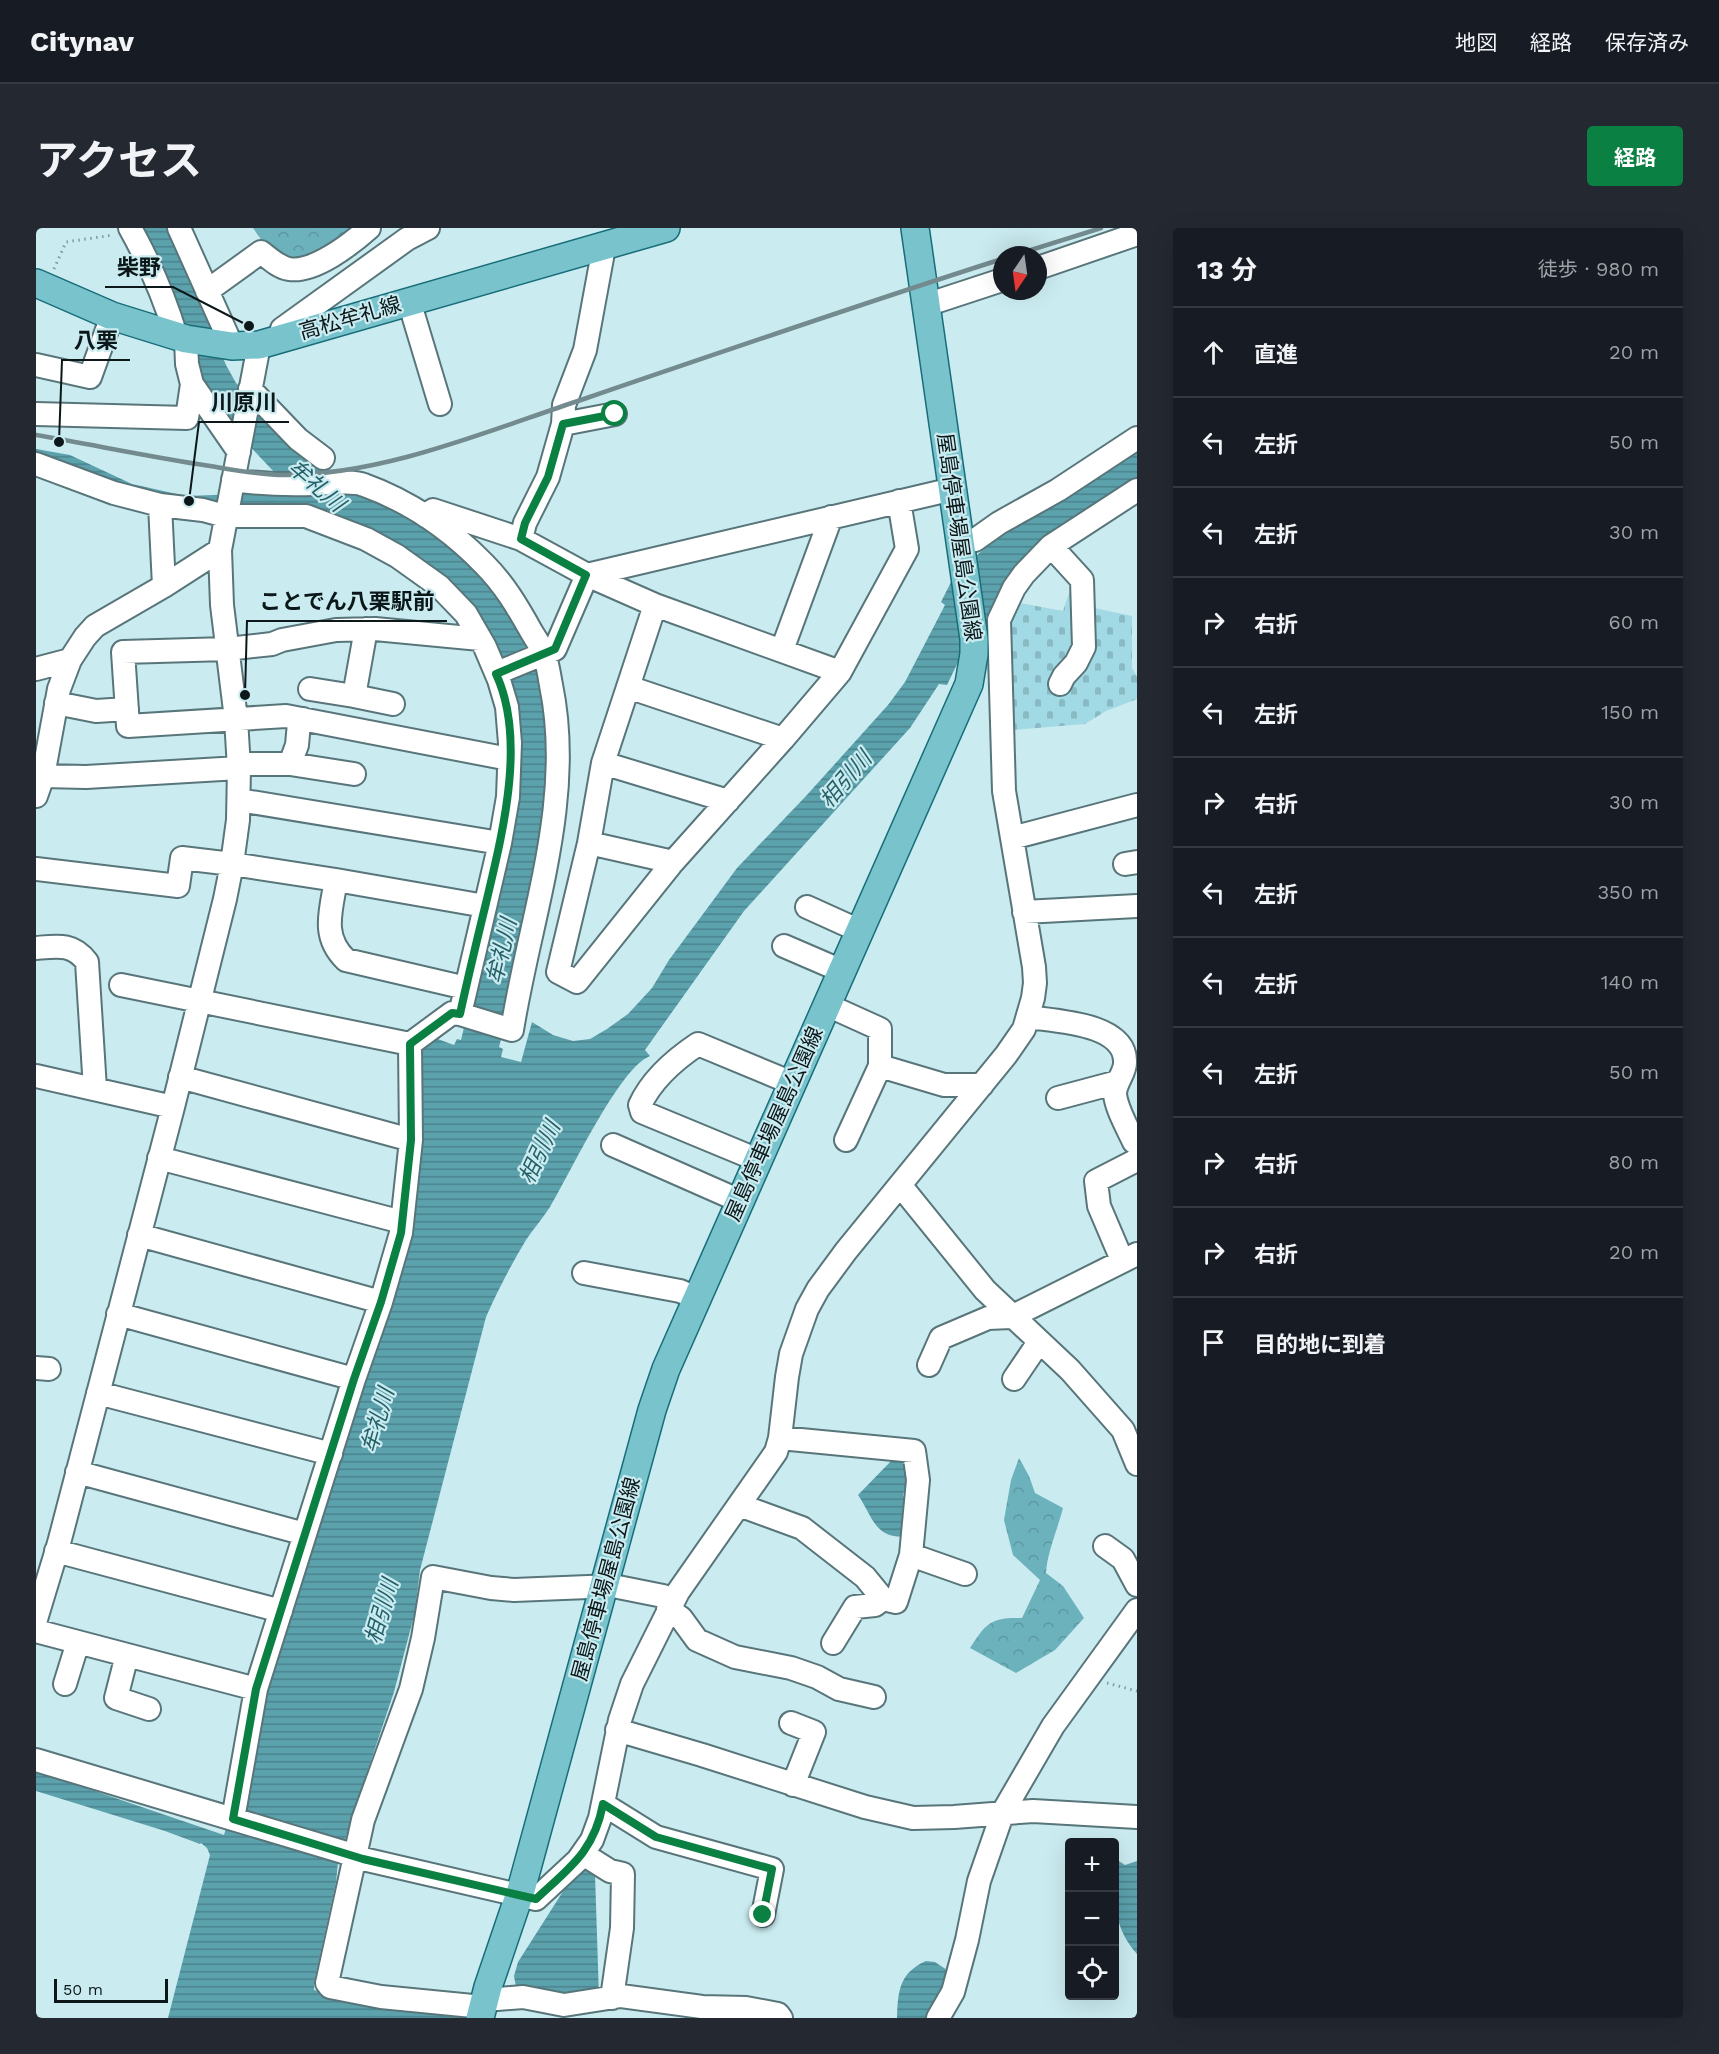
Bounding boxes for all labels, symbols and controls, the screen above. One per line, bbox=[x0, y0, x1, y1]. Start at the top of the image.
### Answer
text: Citynav bbox=[30, 25, 134, 58]
text: 地図 bbox=[1455, 30, 1497, 55]
text: 経路 bbox=[1530, 30, 1572, 55]
text: 保存済み bbox=[1605, 30, 1689, 55]
button: 経路 bbox=[1587, 126, 1683, 186]
text: アクセス bbox=[36, 136, 202, 185]
north arrow bbox=[993, 246, 1047, 300]
callout: 柴野 bbox=[105, 247, 173, 287]
text: 柴野 bbox=[117, 255, 161, 280]
text: 13 分 bbox=[1197, 255, 1257, 285]
text: 徒歩 · 980 m bbox=[1538, 257, 1659, 281]
street label: 高松牟礼線 bbox=[296, 291, 404, 344]
callout: 八栗 bbox=[62, 320, 130, 360]
text: 八栗 bbox=[74, 328, 118, 353]
icon: ahead bbox=[1197, 336, 1230, 369]
text: 20 m bbox=[1609, 340, 1659, 364]
text: 直進 bbox=[1254, 342, 1298, 367]
callout: 川原川 bbox=[199, 382, 289, 422]
text: 川原川 bbox=[211, 390, 277, 415]
route start bbox=[601, 400, 627, 426]
icon: left bbox=[1197, 426, 1230, 459]
text: 50 m bbox=[1609, 430, 1659, 454]
street label: 屋島停車場屋島公園線 bbox=[933, 431, 986, 643]
text: 左折 bbox=[1254, 432, 1298, 457]
water label: 牟礼川 bbox=[284, 454, 351, 518]
icon: left bbox=[1197, 516, 1230, 549]
text: 30 m bbox=[1609, 520, 1659, 544]
text: 左折 bbox=[1254, 522, 1298, 547]
callout: ことでん八栗駅前 bbox=[247, 581, 447, 621]
text: ことでん八栗駅前 bbox=[259, 589, 435, 614]
icon: right bbox=[1197, 606, 1230, 639]
text: 60 m bbox=[1609, 610, 1659, 634]
text: 右折 bbox=[1254, 612, 1298, 637]
icon: left bbox=[1197, 696, 1230, 729]
text: 150 m bbox=[1601, 700, 1659, 724]
text: 左折 bbox=[1254, 702, 1298, 727]
water label: 相引川 bbox=[814, 745, 878, 812]
icon: right bbox=[1197, 786, 1230, 819]
text: 30 m bbox=[1609, 790, 1659, 814]
text: 右折 bbox=[1254, 792, 1298, 817]
icon: left bbox=[1197, 876, 1230, 909]
text: 350 m bbox=[1597, 880, 1659, 904]
text: 左折 bbox=[1254, 882, 1298, 907]
water label: 牟礼川 bbox=[482, 914, 522, 986]
icon: left bbox=[1197, 966, 1230, 999]
text: 140 m bbox=[1601, 970, 1659, 994]
text: 左折 bbox=[1254, 972, 1298, 997]
street label: 屋島停車場屋島公園線 bbox=[719, 1023, 828, 1225]
icon: left bbox=[1197, 1056, 1230, 1089]
text: 50 m bbox=[1609, 1060, 1659, 1084]
text: 左折 bbox=[1254, 1062, 1298, 1087]
water label: 相引川 bbox=[514, 1115, 566, 1187]
icon: right bbox=[1197, 1146, 1230, 1179]
text: 80 m bbox=[1608, 1150, 1659, 1174]
text: 右折 bbox=[1254, 1152, 1298, 1177]
icon: right bbox=[1197, 1236, 1230, 1269]
text: 20 m bbox=[1609, 1240, 1659, 1264]
text: 右折 bbox=[1254, 1242, 1298, 1267]
icon: arrive bbox=[1197, 1326, 1230, 1359]
text: 目的地に到着 bbox=[1254, 1332, 1386, 1357]
water label: 牟礼川 bbox=[356, 1383, 399, 1455]
street label: 屋島停車場屋島公園線 bbox=[566, 1474, 645, 1684]
water label: 相引川 bbox=[360, 1574, 403, 1646]
map controls bbox=[1065, 1838, 1119, 2000]
button: + bbox=[1065, 1838, 1119, 1892]
button: − bbox=[1065, 1892, 1119, 1946]
route end bbox=[749, 1901, 775, 1927]
button: locate bbox=[1065, 1946, 1119, 2000]
scale bar bbox=[54, 1976, 168, 2004]
text: 50 m bbox=[63, 1980, 103, 1999]

